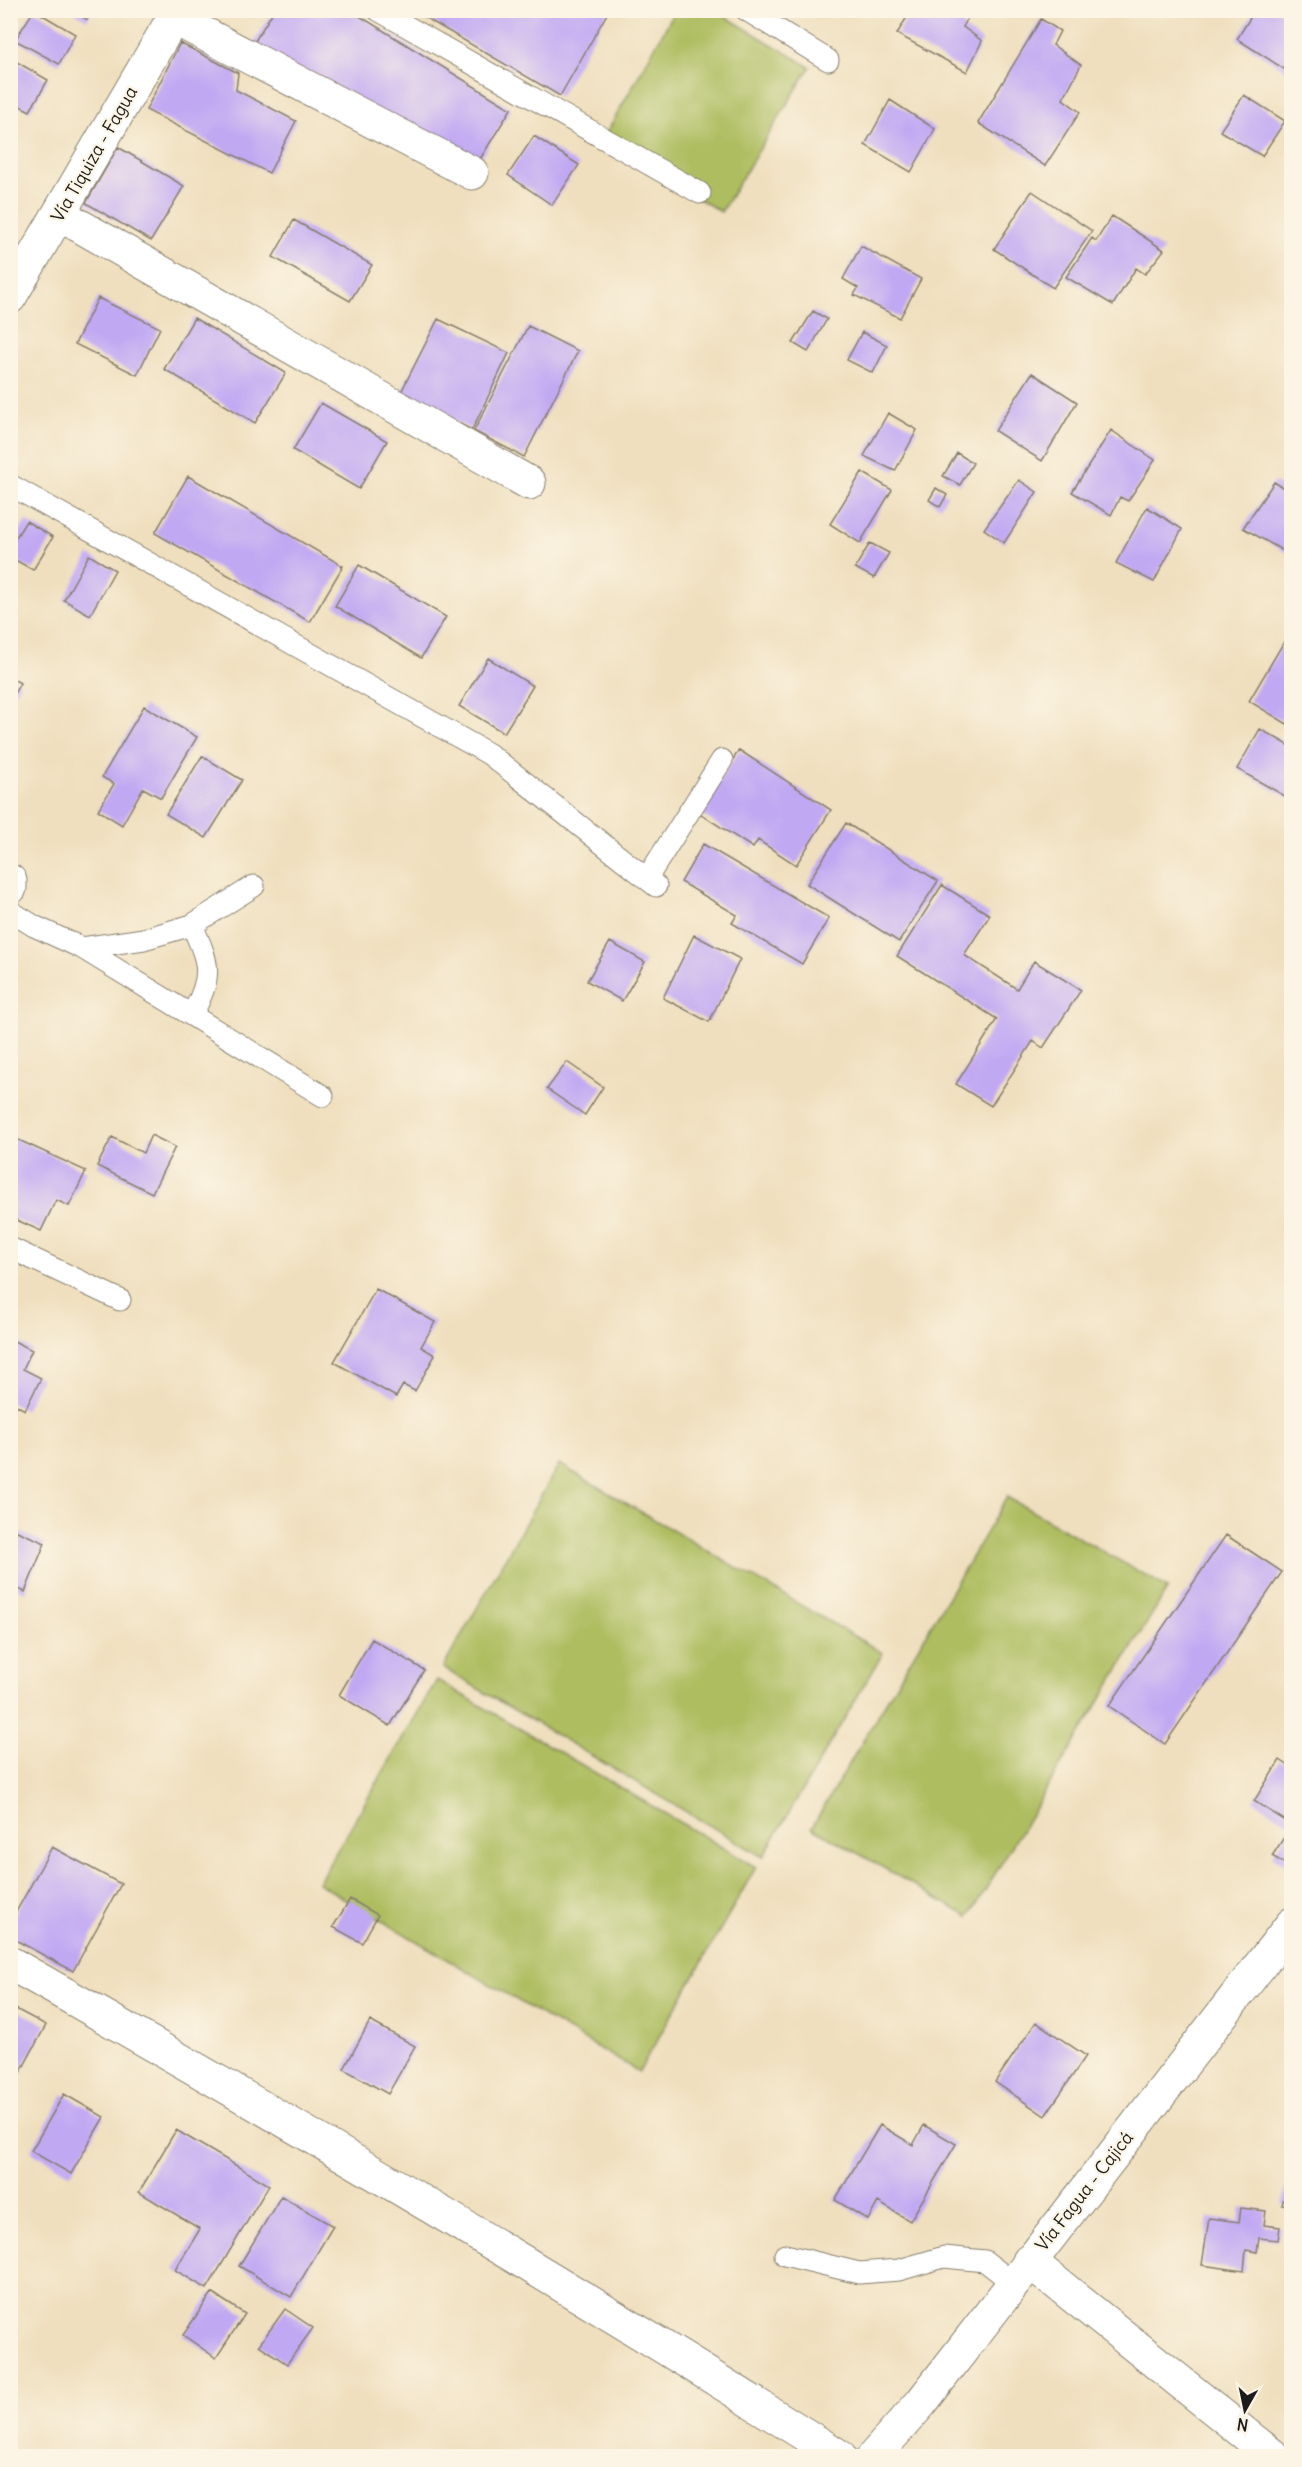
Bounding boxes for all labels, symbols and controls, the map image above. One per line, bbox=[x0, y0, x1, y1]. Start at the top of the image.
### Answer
street label: Vía Tiquiza - Fagua bbox=[46, 82, 142, 226]
street label: Vía Fagua - Cajicá bbox=[1030, 2126, 1138, 2256]
north arrow bbox=[1215, 2380, 1275, 2440]
text: N bbox=[1236, 2414, 1250, 2436]

